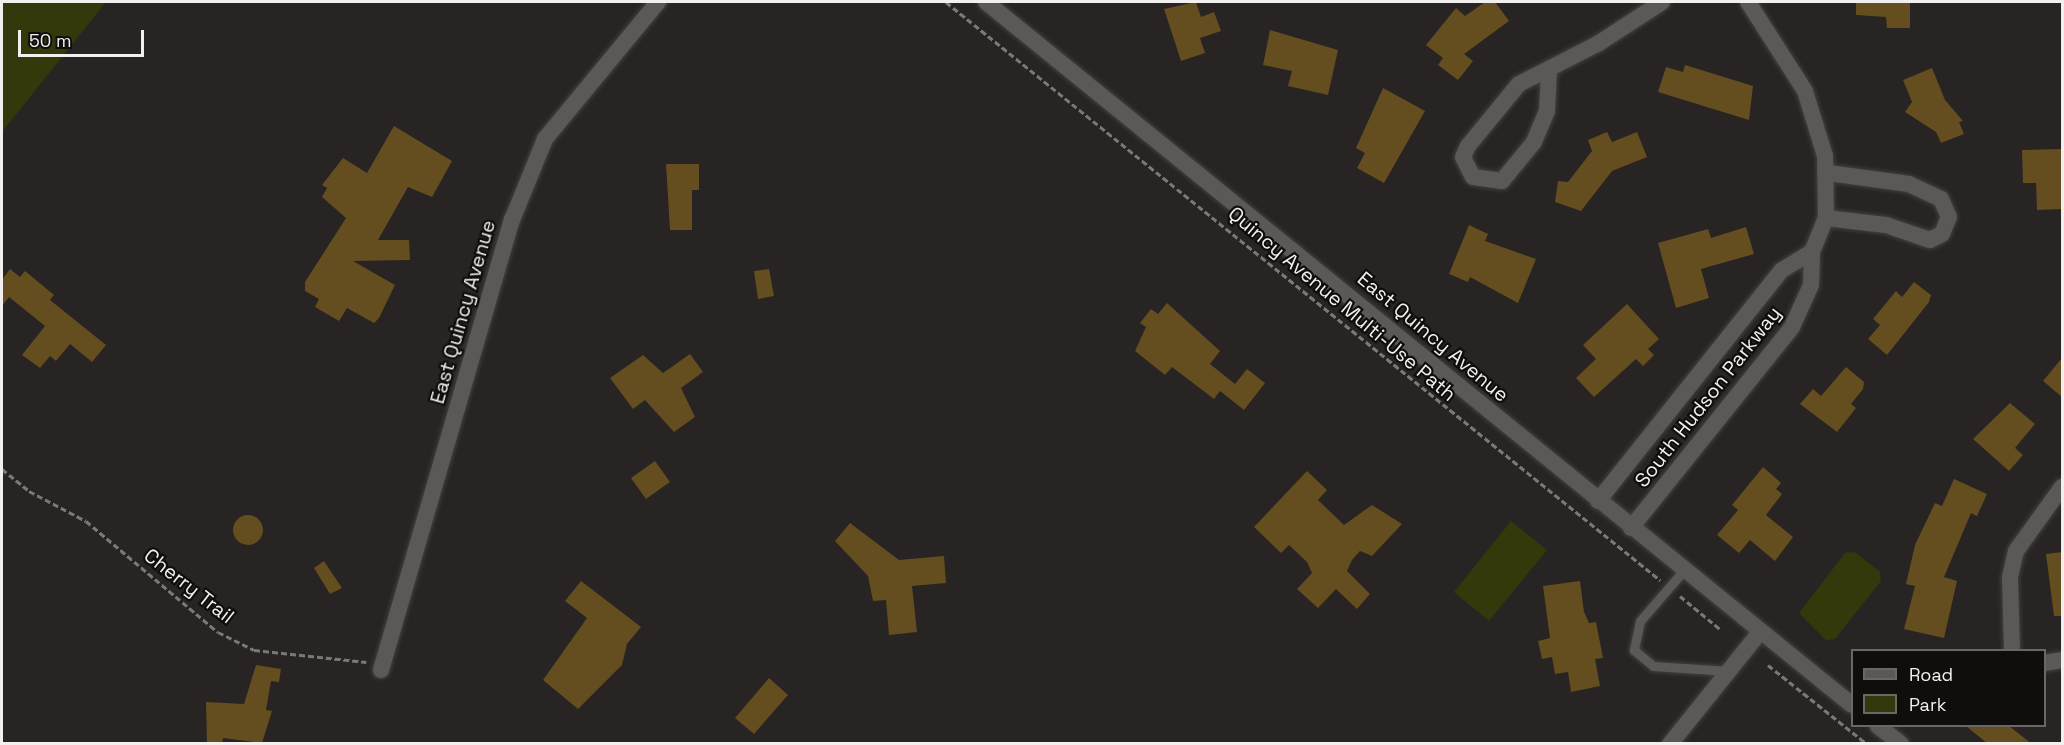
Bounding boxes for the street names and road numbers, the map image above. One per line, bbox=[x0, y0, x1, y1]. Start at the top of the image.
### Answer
street label: Quincy Avenue Multi-Use Path bbox=[1223, 201, 1461, 407]
street label: East Quincy Avenue bbox=[425, 217, 501, 407]
street label: East Quincy Avenue bbox=[1352, 267, 1514, 407]
street label: South Hudson Parkway bbox=[1630, 302, 1786, 492]
street label: Cherry Trail bbox=[139, 543, 239, 629]

